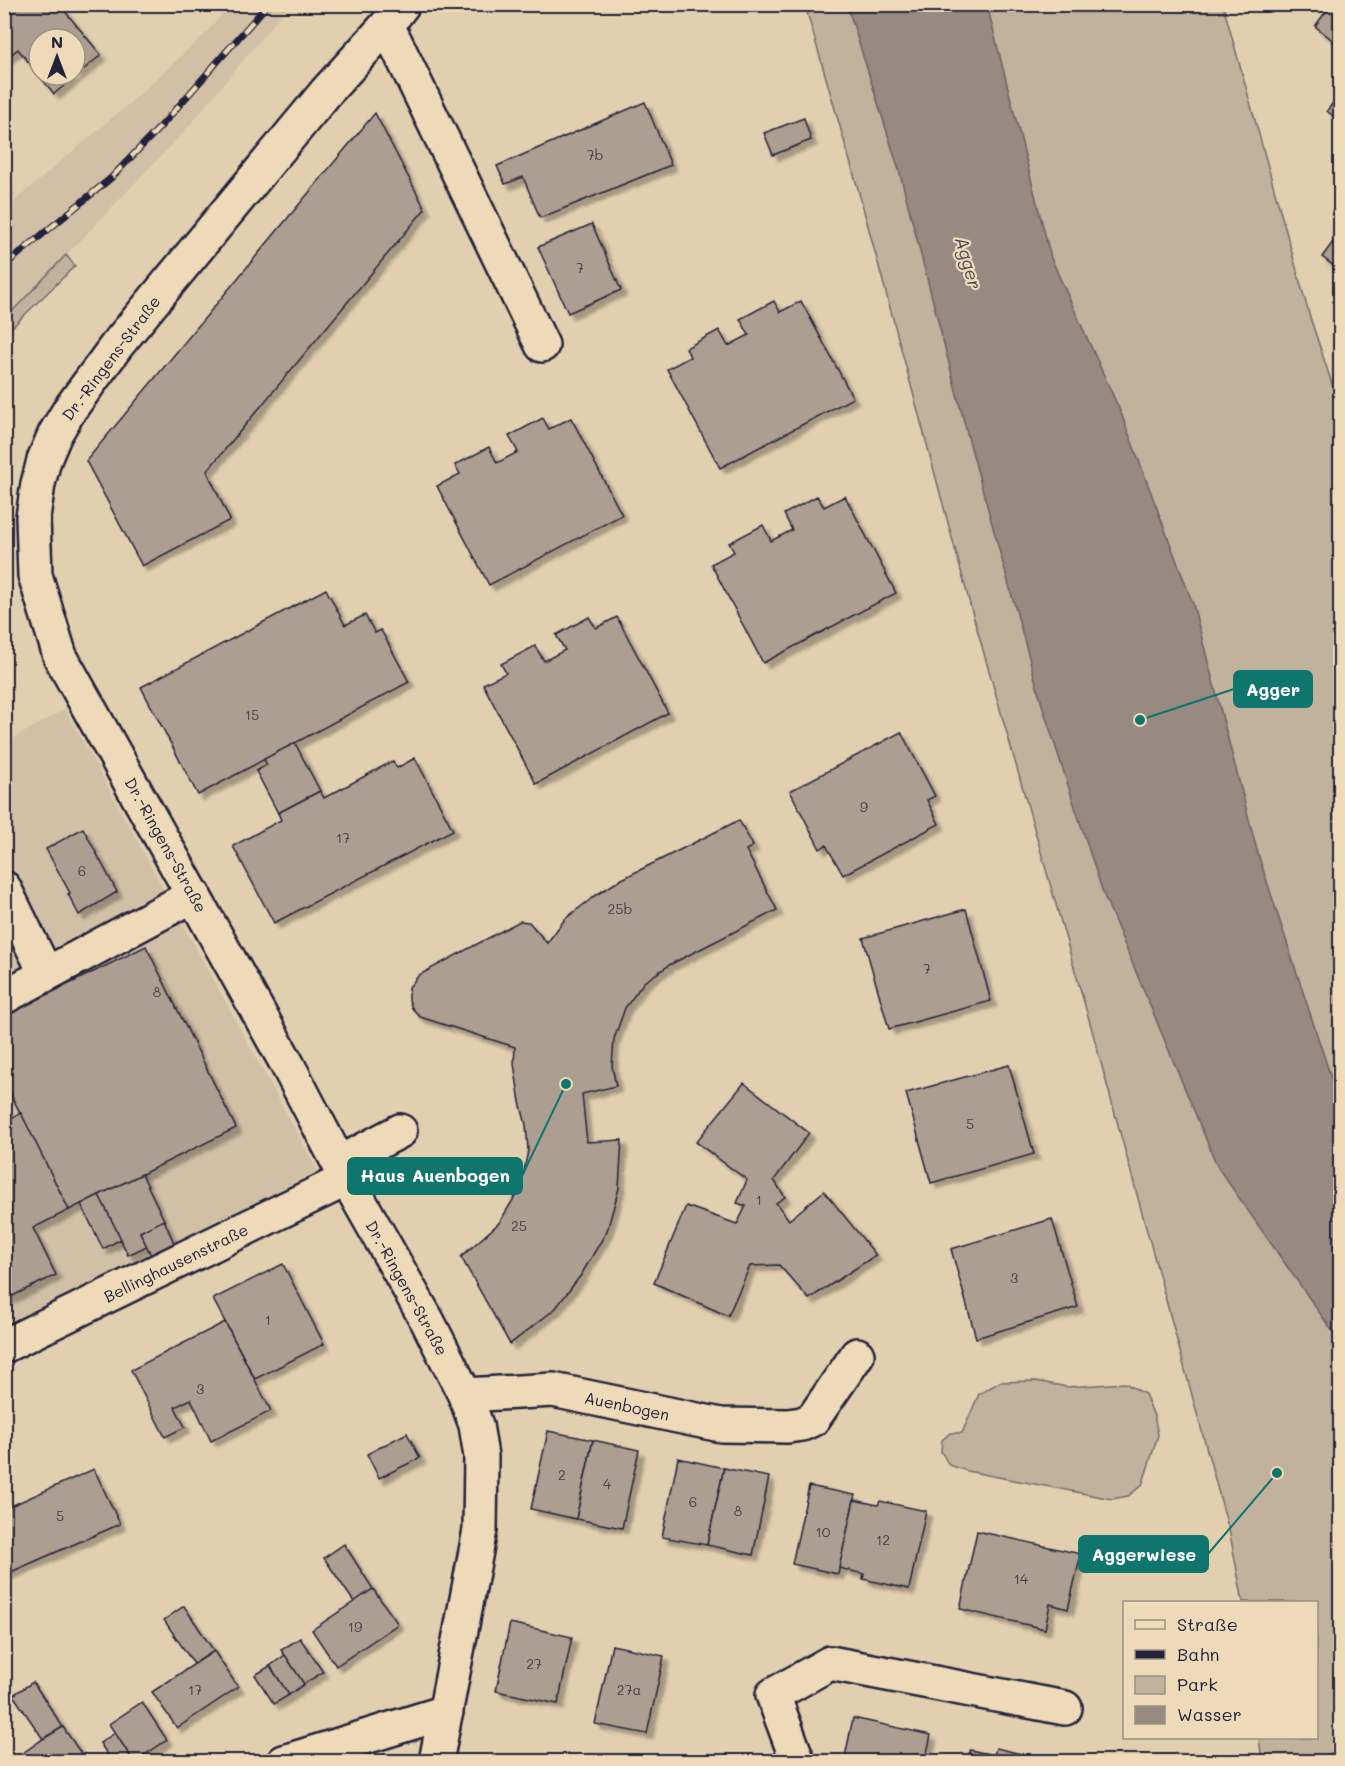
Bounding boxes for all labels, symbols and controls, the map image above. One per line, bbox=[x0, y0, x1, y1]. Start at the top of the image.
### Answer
north arrow bbox=[27, 27, 87, 87]
text: N bbox=[51, 31, 63, 52]
house number: 7b bbox=[587, 145, 603, 164]
water label: Agger bbox=[950, 234, 988, 292]
house number: 7 bbox=[576, 258, 584, 277]
street label: Dr.-Ringens-Straße bbox=[57, 291, 164, 424]
callout: Agger bbox=[1234, 671, 1312, 707]
text: Agger bbox=[1246, 677, 1300, 701]
house number: 15 bbox=[245, 705, 259, 724]
street label: Dr.-Ringens-Straße bbox=[121, 774, 212, 916]
house number: 9 bbox=[860, 797, 868, 816]
house number: 17 bbox=[336, 828, 350, 847]
house number: 6 bbox=[78, 861, 86, 880]
house number: 25b bbox=[608, 899, 633, 918]
house number: 7 bbox=[923, 959, 931, 978]
house number: 8 bbox=[153, 982, 161, 1001]
house number: 5 bbox=[966, 1114, 974, 1133]
callout: Haus Auenbogen bbox=[348, 1158, 522, 1194]
text: Haus Auenbogen bbox=[360, 1163, 510, 1187]
house number: 1 bbox=[756, 1190, 762, 1209]
house number: 25 bbox=[511, 1216, 527, 1235]
street label: Dr.-Ringens-Straße bbox=[362, 1217, 453, 1359]
street label: Bellinghausenstraße bbox=[100, 1218, 251, 1307]
house number: 3 bbox=[1010, 1268, 1018, 1287]
house number: 1 bbox=[265, 1310, 271, 1329]
house number: 3 bbox=[196, 1379, 204, 1398]
street label: Auenbogen bbox=[583, 1386, 672, 1425]
house number: 2 bbox=[558, 1465, 566, 1484]
house number: 4 bbox=[603, 1474, 612, 1493]
house number: 6 bbox=[689, 1492, 697, 1511]
house number: 8 bbox=[734, 1501, 742, 1520]
house number: 5 bbox=[56, 1506, 64, 1525]
house number: 10 bbox=[816, 1522, 831, 1541]
house number: 12 bbox=[876, 1530, 890, 1549]
callout: Aggerwiese bbox=[1079, 1536, 1208, 1572]
text: Aggerwiese bbox=[1092, 1542, 1197, 1566]
house number: 14 bbox=[1014, 1569, 1029, 1588]
legend bbox=[1123, 1601, 1318, 1739]
text: Straße bbox=[1177, 1612, 1238, 1636]
house number: 19 bbox=[348, 1617, 362, 1636]
text: Bahn bbox=[1177, 1642, 1220, 1666]
house number: 27 bbox=[526, 1654, 542, 1673]
text: Park bbox=[1177, 1672, 1218, 1696]
house number: 17 bbox=[188, 1680, 202, 1699]
house number: 27a bbox=[617, 1680, 641, 1699]
text: Wasser bbox=[1177, 1702, 1242, 1726]

